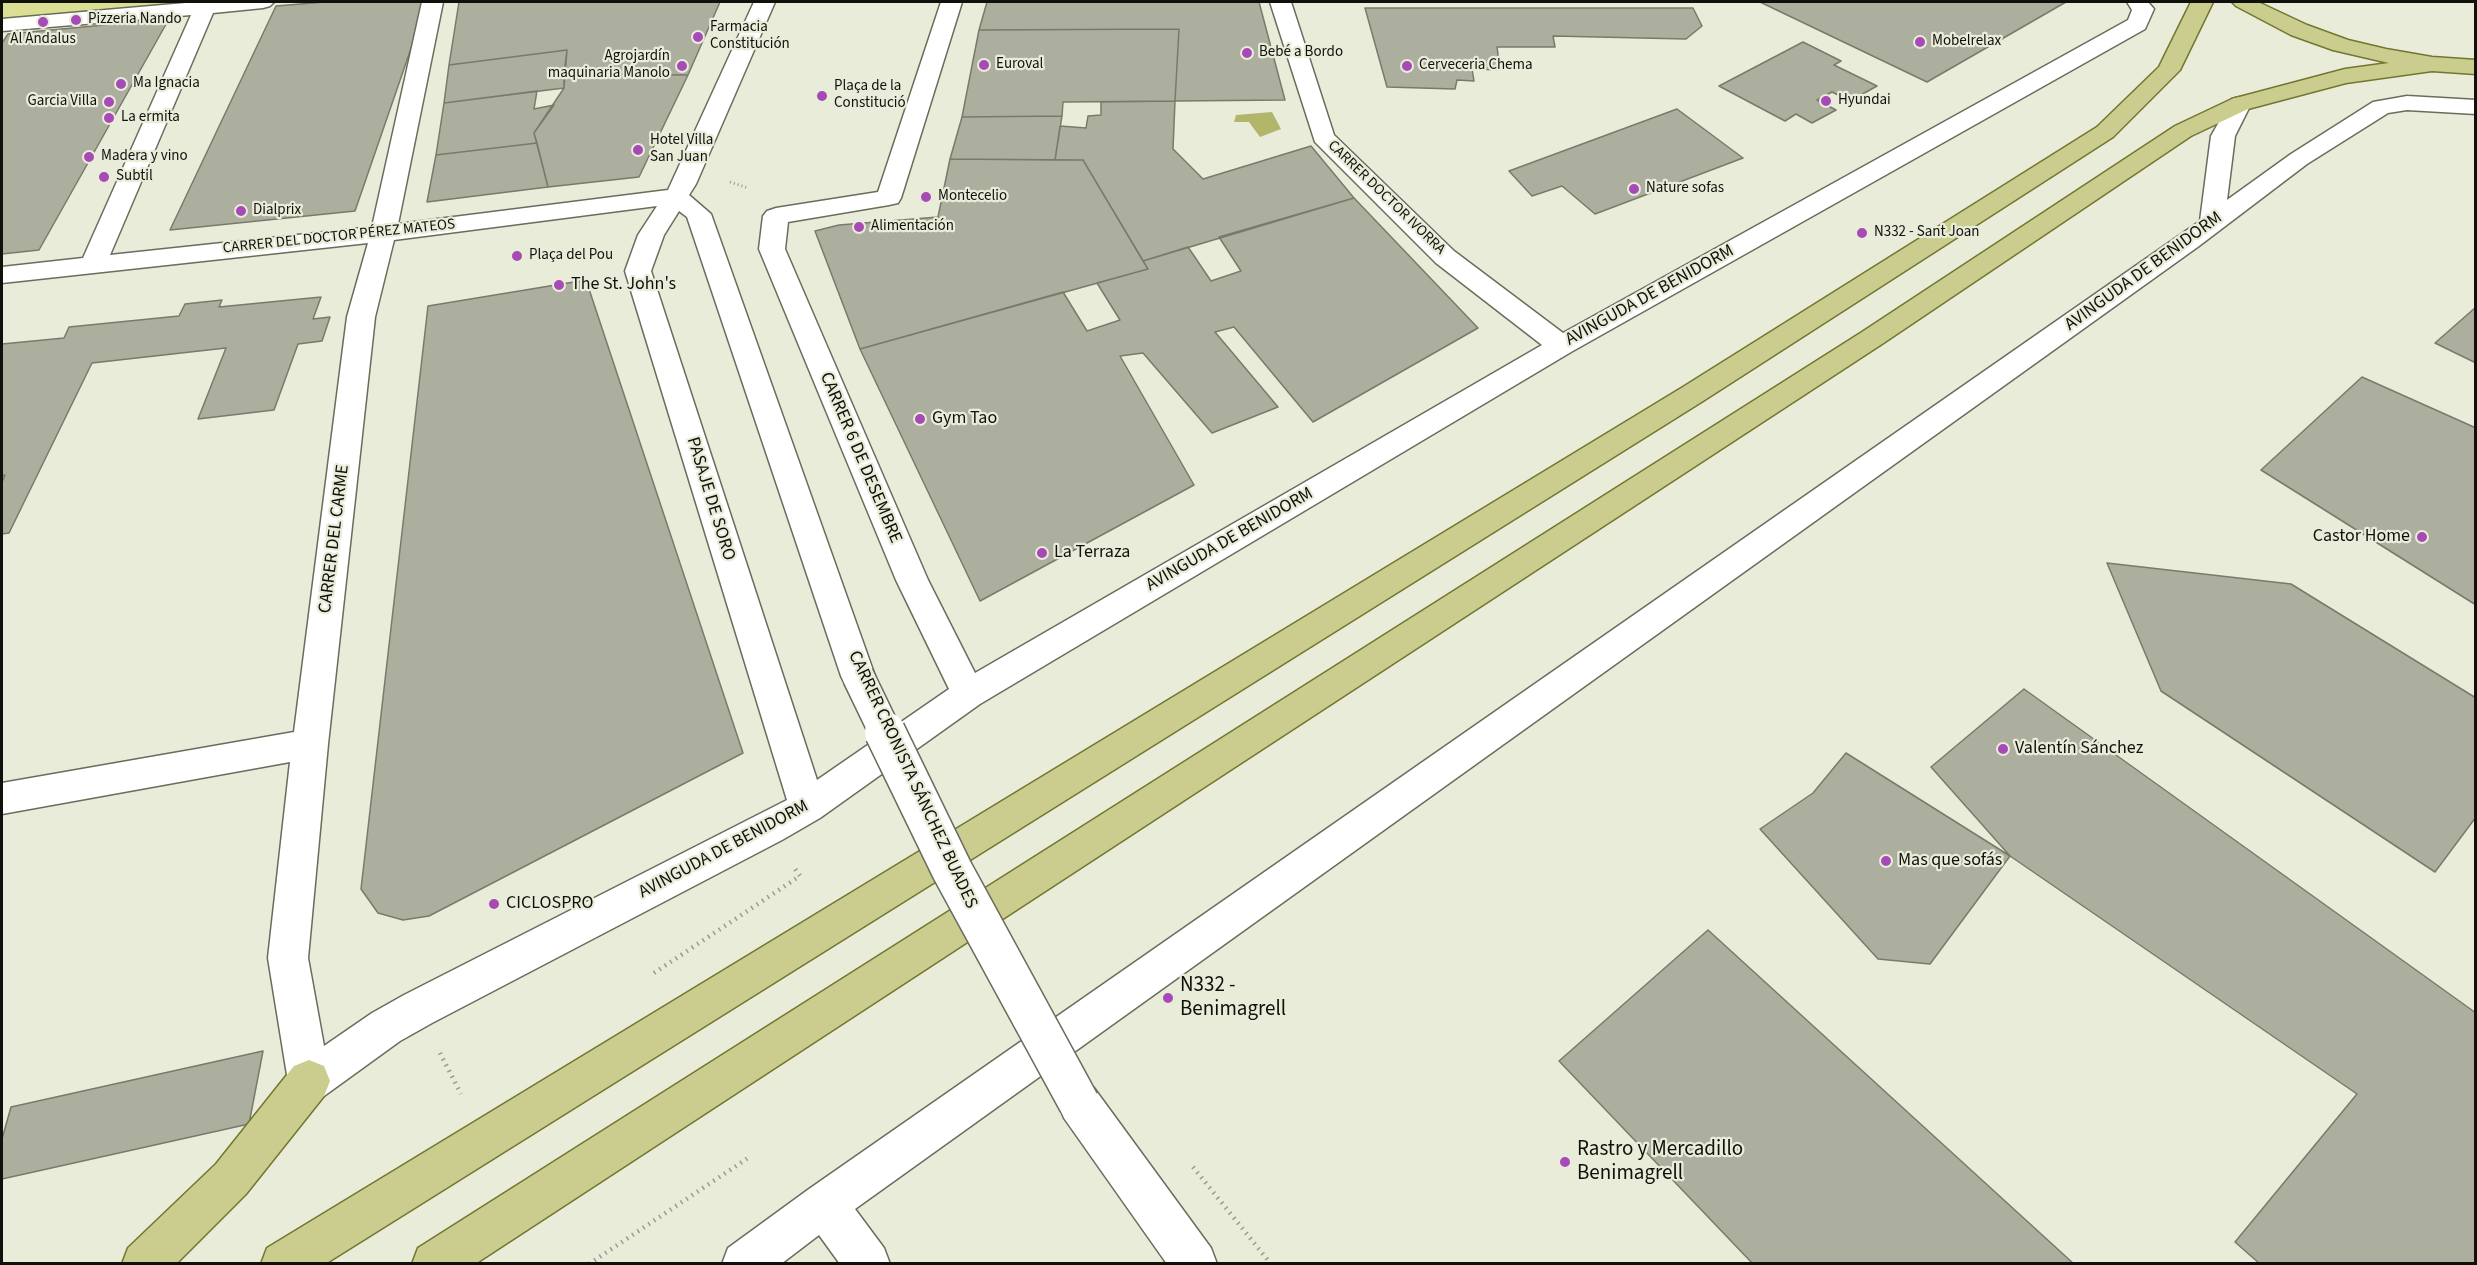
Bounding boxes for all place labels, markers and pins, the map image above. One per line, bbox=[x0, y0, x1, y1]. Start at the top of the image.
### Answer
place label: Pizzeria Nando bbox=[88, 11, 182, 29]
marker: Pizzeria Nando bbox=[69, 13, 83, 27]
marker: Al Andalus bbox=[36, 15, 50, 29]
place label: Farmacia Constitución bbox=[710, 19, 790, 54]
marker: Farmacia Constitución bbox=[691, 30, 705, 44]
place label: Al Andalus bbox=[10, 31, 76, 49]
place label: Mobelrelax bbox=[1932, 33, 2001, 51]
marker: Mobelrelax bbox=[1913, 35, 1927, 49]
place label: Bebé a Bordo bbox=[1259, 44, 1343, 62]
marker: Bebé a Bordo bbox=[1240, 46, 1254, 60]
place label: Agrojardín maquinaria Manolo bbox=[548, 48, 670, 83]
place label: Euroval bbox=[996, 56, 1043, 74]
place label: Cerveceria Chema bbox=[1419, 57, 1533, 75]
marker: Euroval bbox=[977, 58, 991, 72]
marker: Agrojardín maquinaria Manolo bbox=[675, 59, 689, 73]
marker: Cerveceria Chema bbox=[1400, 59, 1414, 73]
place label: Ma Ignacia bbox=[133, 75, 200, 93]
marker: Ma Ignacia bbox=[114, 77, 128, 91]
place label: Plaça de la Constitució bbox=[834, 78, 906, 113]
marker: Plaça de la Constitució bbox=[815, 89, 829, 103]
place label: Hyundai bbox=[1838, 92, 1891, 110]
place label: Garcia Villa bbox=[27, 93, 97, 111]
marker: Hyundai bbox=[1819, 94, 1833, 108]
marker: Garcia Villa bbox=[102, 95, 116, 109]
place label: La ermita bbox=[121, 109, 180, 127]
marker: La ermita bbox=[102, 111, 116, 125]
place label: Hotel Villa San Juan bbox=[650, 132, 713, 167]
marker: Hotel Villa San Juan bbox=[631, 143, 645, 157]
place label: Madera y vino bbox=[101, 148, 188, 166]
marker: Madera y vino bbox=[82, 150, 96, 164]
place label: Subtil bbox=[116, 168, 153, 186]
marker: Subtil bbox=[97, 170, 111, 184]
place label: Nature sofas bbox=[1646, 180, 1724, 198]
marker: Nature sofas bbox=[1627, 182, 1641, 196]
place label: Montecelio bbox=[938, 188, 1007, 206]
marker: Montecelio bbox=[919, 190, 933, 204]
place label: Dialprix bbox=[253, 202, 301, 220]
marker: Dialprix bbox=[234, 204, 248, 218]
place label: Alimentación bbox=[871, 218, 954, 236]
marker: Alimentación bbox=[852, 220, 866, 234]
place label: N332 - Sant Joan bbox=[1874, 224, 1979, 242]
marker: N332 - Sant Joan bbox=[1855, 226, 1869, 240]
place label: Plaça del Pou bbox=[529, 247, 613, 265]
marker: Plaça del Pou bbox=[510, 249, 524, 263]
place label: The St. John's bbox=[571, 274, 676, 296]
marker: The St. John's bbox=[552, 278, 566, 292]
place label: Gym Tao bbox=[932, 408, 997, 430]
marker: Gym Tao bbox=[913, 412, 927, 426]
place label: Castor Home bbox=[2313, 526, 2410, 548]
marker: Castor Home bbox=[2415, 530, 2429, 544]
place label: La Terraza bbox=[1054, 542, 1130, 564]
marker: La Terraza bbox=[1035, 546, 1049, 560]
place label: Valentín Sánchez bbox=[2015, 738, 2143, 760]
marker: Valentín Sánchez bbox=[1996, 742, 2010, 756]
place label: Mas que sofás bbox=[1898, 850, 2002, 872]
marker: Mas que sofás bbox=[1879, 854, 1893, 868]
place label: CICLOSPRO bbox=[506, 893, 594, 915]
marker: CICLOSPRO bbox=[487, 897, 501, 911]
place label: N332 - Benimagrell bbox=[1180, 973, 1286, 1023]
marker: N332 - Benimagrell bbox=[1161, 991, 1175, 1005]
place label: Rastro y Mercadillo Benimagrell bbox=[1577, 1137, 1743, 1187]
marker: Rastro y Mercadillo Benimagrell bbox=[1558, 1155, 1572, 1169]

